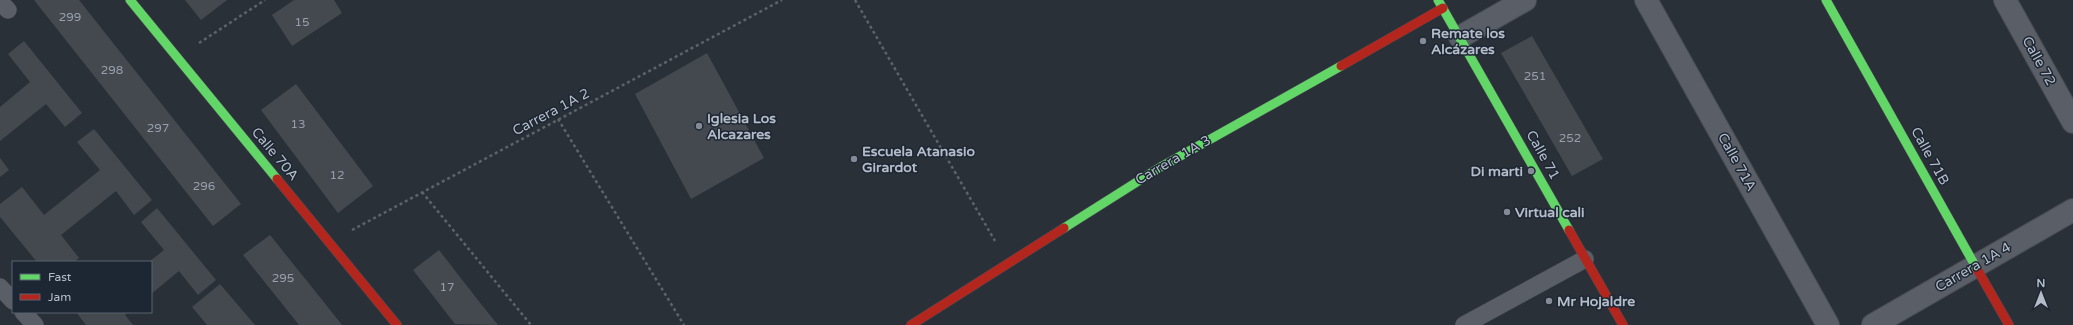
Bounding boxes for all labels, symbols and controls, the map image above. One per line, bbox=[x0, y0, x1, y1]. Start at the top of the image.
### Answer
house number: 299 bbox=[59, 10, 81, 24]
house number: 15 bbox=[294, 15, 310, 29]
place label: Remate los Alcázares bbox=[1431, 25, 1505, 58]
street label: Calle 72 bbox=[2019, 33, 2059, 89]
marker: Remate los Alcázares bbox=[1418, 36, 1428, 46]
house number: 298 bbox=[101, 63, 123, 77]
house number: 251 bbox=[1524, 69, 1546, 83]
street label: Carrera 1A 2 bbox=[510, 85, 592, 139]
place label: Iglesia Los Alcazares bbox=[707, 110, 776, 143]
house number: 13 bbox=[290, 117, 306, 131]
house number: 297 bbox=[147, 121, 169, 135]
marker: Iglesia Los Alcazares bbox=[694, 121, 704, 131]
street label: Calle 70A bbox=[248, 124, 302, 184]
street label: Calle 71B bbox=[1907, 124, 1953, 188]
street label: Calle 71 bbox=[1523, 127, 1563, 183]
street label: Calle 71A bbox=[1714, 130, 1760, 194]
street label: Carrera 1A 3 bbox=[1132, 131, 1214, 189]
house number: 252 bbox=[1559, 131, 1581, 145]
place label: Escuela Atanasio Girardot bbox=[862, 143, 975, 176]
marker: Escuela Atanasio Girardot bbox=[849, 154, 859, 164]
place label: Di marti bbox=[1471, 163, 1523, 180]
marker: Di marti bbox=[1526, 166, 1536, 176]
house number: 12 bbox=[329, 168, 345, 182]
house number: 296 bbox=[193, 179, 215, 193]
place label: Virtual cali bbox=[1515, 204, 1585, 221]
marker: Virtual cali bbox=[1502, 207, 1512, 217]
street label: Carrera 1A 4 bbox=[1932, 238, 2014, 296]
legend bbox=[12, 261, 152, 313]
text: Fast bbox=[48, 270, 72, 284]
house number: 295 bbox=[272, 271, 294, 285]
north arrow bbox=[2021, 273, 2061, 313]
text: N bbox=[2037, 277, 2045, 290]
house number: 17 bbox=[439, 280, 455, 294]
text: Jam bbox=[48, 290, 71, 304]
place label: Mr Hojaldre bbox=[1557, 293, 1635, 310]
marker: Mr Hojaldre bbox=[1544, 296, 1554, 306]

